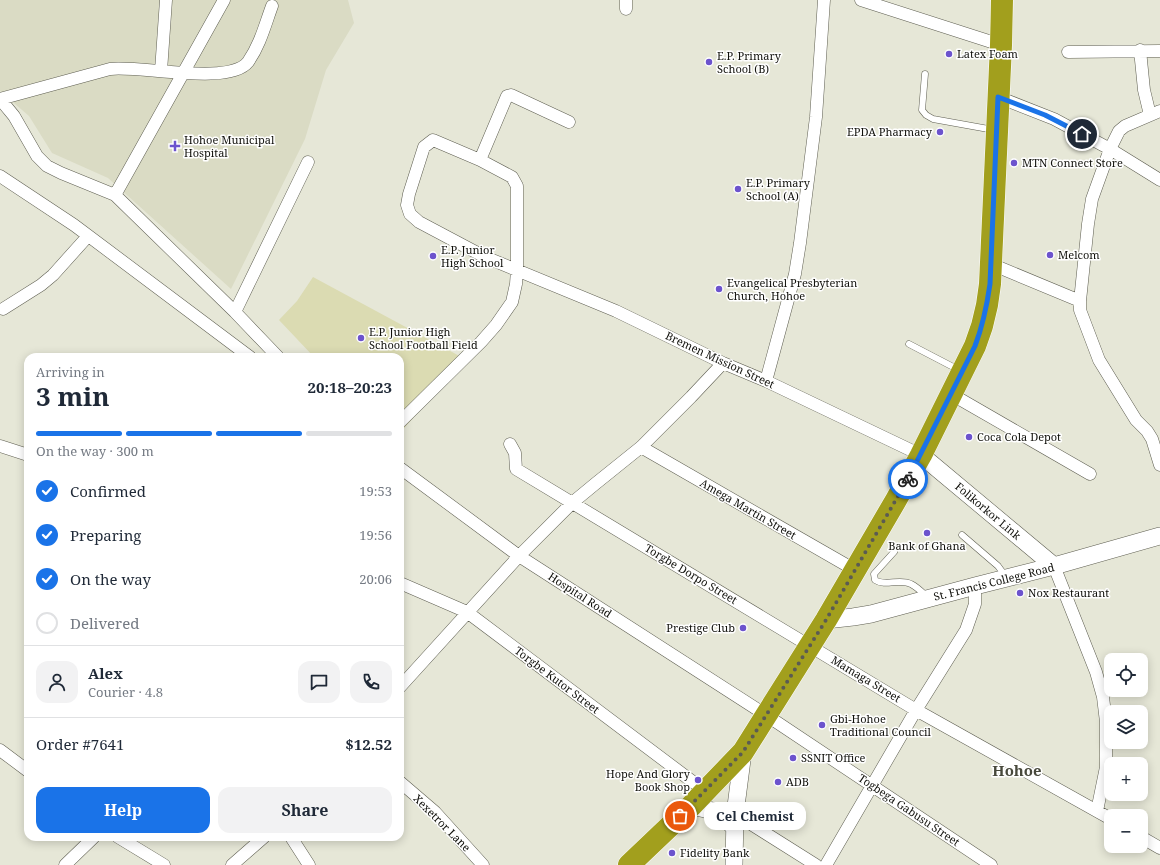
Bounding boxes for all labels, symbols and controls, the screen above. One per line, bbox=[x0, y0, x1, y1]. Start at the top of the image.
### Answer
place label: Latex Foam bbox=[957, 46, 1019, 61]
place label: E.P. Primary School (B) bbox=[717, 48, 782, 76]
marker: Latex Foam bbox=[944, 49, 954, 59]
marker: E.P. Primary School (B) bbox=[704, 57, 714, 67]
pin bbox=[1065, 117, 1099, 151]
icon: home bbox=[1071, 123, 1093, 145]
place label: EPDA Pharmacy bbox=[847, 124, 933, 139]
marker: EPDA Pharmacy bbox=[935, 127, 945, 137]
place label: Hohoe Municipal Hospital bbox=[184, 132, 275, 160]
marker: Hohoe Municipal Hospital bbox=[169, 140, 181, 152]
place label: MTN Connect Store bbox=[1022, 155, 1123, 170]
marker: MTN Connect Store bbox=[1009, 158, 1019, 168]
place label: E.P. Primary School (A) bbox=[746, 175, 811, 203]
marker: E.P. Primary School (A) bbox=[733, 184, 743, 194]
place label: E.P. Junior High School bbox=[441, 242, 504, 270]
place label: Melcom bbox=[1058, 247, 1100, 262]
marker: Melcom bbox=[1045, 250, 1055, 260]
marker: E.P. Junior High School bbox=[428, 251, 438, 261]
place label: Evangelical Presbyterian Church, Hohoe bbox=[727, 275, 857, 303]
marker: Evangelical Presbyterian Church, Hohoe bbox=[714, 284, 724, 294]
place label: E.P. Junior High School Football Field bbox=[369, 324, 478, 352]
street label: Bremen Mission Street bbox=[663, 328, 777, 391]
marker: E.P. Junior High School Football Field bbox=[356, 333, 366, 343]
text: Arriving in bbox=[36, 363, 105, 381]
text: 20:18–20:23 bbox=[308, 377, 392, 397]
text: 3 min bbox=[36, 378, 110, 414]
place label: Coca Cola Depot bbox=[977, 429, 1061, 444]
marker: Coca Cola Depot bbox=[964, 432, 974, 442]
text: On the way · 300 m bbox=[36, 442, 154, 460]
courier bbox=[888, 459, 928, 499]
icon: bike bbox=[897, 468, 919, 490]
street label: Amega Martin Street bbox=[697, 475, 799, 542]
street label: Folikorkor Link bbox=[952, 479, 1025, 543]
icon: check bbox=[36, 480, 58, 502]
text: Confirmed bbox=[70, 481, 146, 501]
text: 19:53 bbox=[359, 482, 392, 500]
icon: check bbox=[36, 524, 58, 546]
text: Preparing bbox=[70, 525, 141, 545]
text: 19:56 bbox=[359, 526, 392, 544]
marker: Bank of Ghana bbox=[922, 528, 932, 538]
place label: Bank of Ghana bbox=[888, 538, 966, 553]
street label: Torgbe Dorpo Street bbox=[642, 540, 740, 607]
street label: St. Francis College Road bbox=[932, 559, 1056, 604]
icon: check bbox=[36, 568, 58, 590]
street label: Hospital Road bbox=[546, 568, 615, 621]
text: On the way bbox=[70, 569, 151, 589]
text: 20:06 bbox=[359, 570, 392, 588]
place label: Nox Restaurant bbox=[1028, 585, 1109, 600]
marker: Nox Restaurant bbox=[1015, 588, 1025, 598]
text: Delivered bbox=[70, 613, 139, 633]
place label: Prestige Club bbox=[666, 620, 735, 635]
marker: Prestige Club bbox=[738, 623, 748, 633]
street label: Torgbe Kutor Street bbox=[512, 643, 603, 717]
street label: Mamaga Street bbox=[829, 652, 904, 705]
map controls bbox=[1104, 653, 1148, 853]
button: locate bbox=[1104, 653, 1148, 697]
button: person bbox=[36, 661, 78, 703]
button: chat bbox=[298, 661, 340, 703]
button: phone bbox=[350, 661, 392, 703]
text: Alex bbox=[88, 663, 123, 683]
text: Courier · 4.8 bbox=[88, 683, 163, 701]
button: layers bbox=[1104, 705, 1148, 749]
place label: Gbi-Hohoe Traditional Council bbox=[830, 711, 932, 739]
marker: Gbi-Hohoe Traditional Council bbox=[817, 720, 827, 730]
text: Order #7641 bbox=[36, 734, 124, 754]
text: $12.52 bbox=[345, 734, 392, 754]
place label: SSNIT Office bbox=[801, 750, 866, 765]
marker: SSNIT Office bbox=[788, 753, 798, 763]
button: + bbox=[1104, 757, 1148, 801]
district label: Hohoe bbox=[992, 760, 1042, 780]
place label: Hope And Glory Book Shop bbox=[606, 766, 691, 794]
street label: Togbega Gabusu Street bbox=[856, 770, 963, 849]
place label: ADB bbox=[786, 774, 809, 789]
marker: Hope And Glory Book Shop bbox=[693, 775, 703, 785]
marker: ADB bbox=[773, 777, 783, 787]
button: Help bbox=[36, 787, 210, 833]
button: Share bbox=[218, 787, 392, 833]
street label: Xexetror Lane bbox=[411, 791, 474, 854]
pin bbox=[663, 799, 697, 833]
callout: Cel Chemist bbox=[704, 802, 806, 830]
icon: bag bbox=[669, 805, 691, 827]
text: Cel Chemist bbox=[716, 807, 794, 825]
button: − bbox=[1104, 809, 1148, 853]
place label: Fidelity Bank bbox=[680, 845, 750, 860]
marker: Fidelity Bank bbox=[667, 848, 677, 858]

